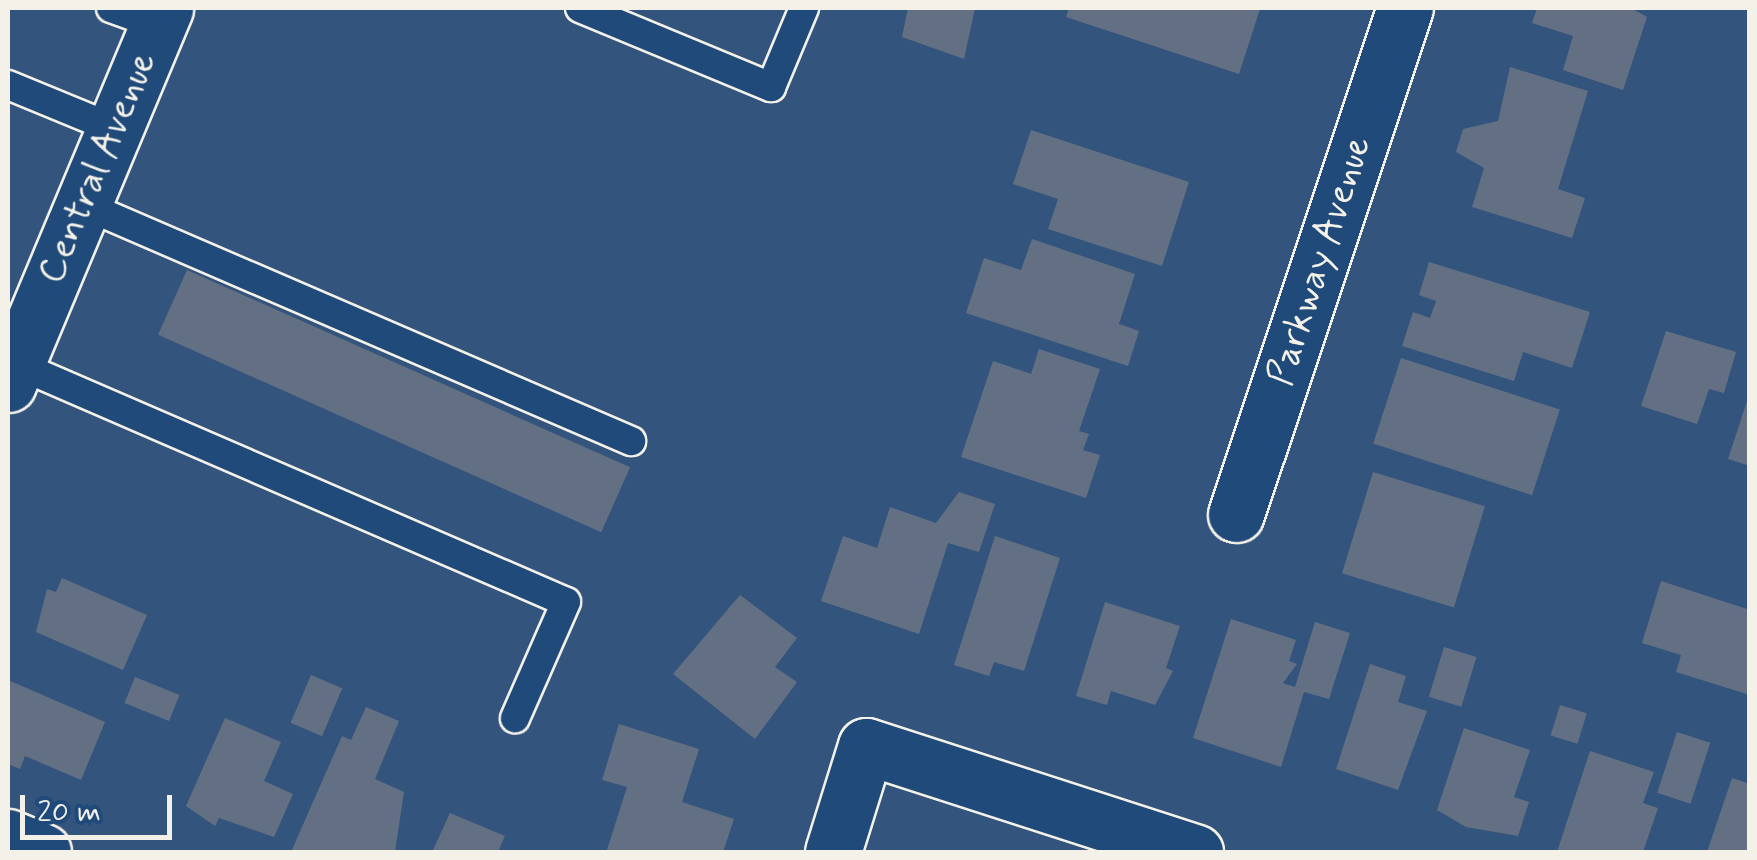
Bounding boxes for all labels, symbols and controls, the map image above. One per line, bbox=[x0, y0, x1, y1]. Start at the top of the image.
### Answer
street label: Central Avenue bbox=[27, 41, 169, 295]
street label: Parkway Avenue bbox=[1257, 126, 1383, 396]
scale bar bbox=[25, 775, 178, 837]
text: 20 m bbox=[37, 793, 101, 832]

